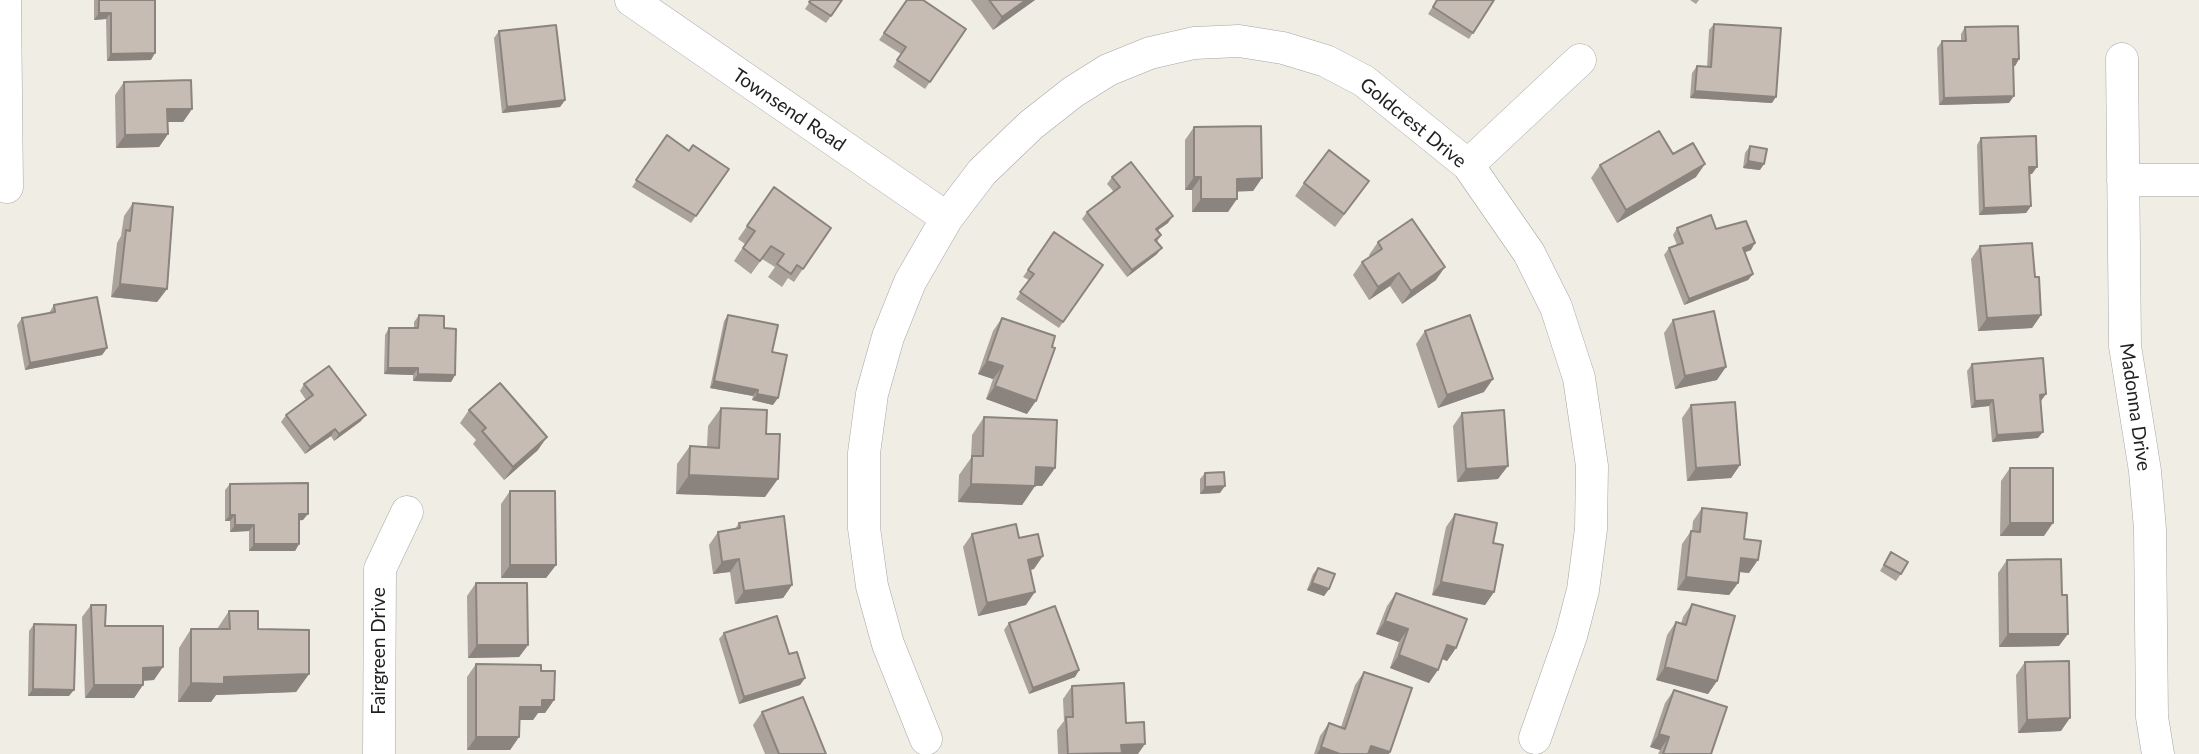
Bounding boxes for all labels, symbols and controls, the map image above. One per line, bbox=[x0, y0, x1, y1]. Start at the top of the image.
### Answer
street label: Townsend Road bbox=[728, 64, 850, 156]
street label: Goldcrest Drive bbox=[1355, 73, 1471, 173]
street label: Madonna Drive bbox=[2115, 342, 2155, 472]
street label: Fairgreen Drive bbox=[368, 587, 390, 715]

